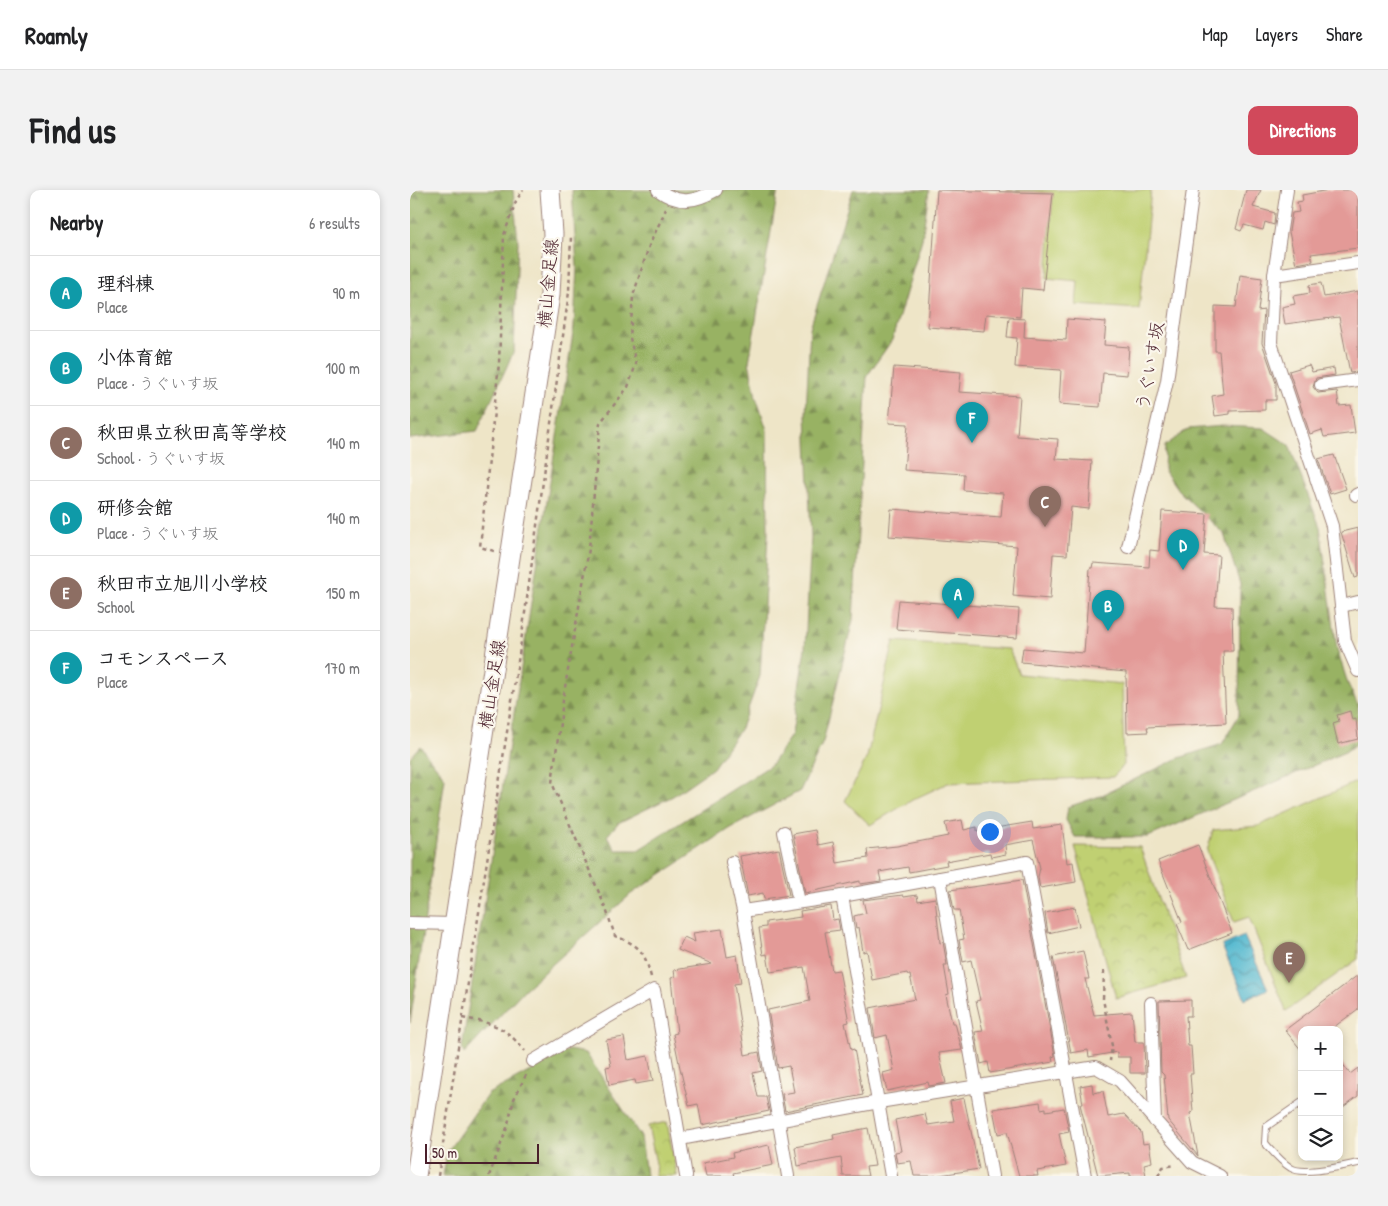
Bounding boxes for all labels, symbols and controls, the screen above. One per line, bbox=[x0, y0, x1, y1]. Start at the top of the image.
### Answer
text: Roamly bbox=[25, 19, 88, 51]
text: Map bbox=[1202, 22, 1228, 47]
text: Layers bbox=[1256, 22, 1298, 47]
text: Share bbox=[1326, 22, 1363, 47]
button: Directions bbox=[1248, 106, 1358, 155]
text: Find us bbox=[30, 107, 116, 154]
text: Nearby bbox=[50, 208, 103, 237]
text: 6 results bbox=[309, 212, 360, 234]
street label: 横山金足線 bbox=[531, 237, 564, 329]
text: 理科棟 bbox=[97, 270, 154, 296]
text: A bbox=[62, 282, 70, 304]
text: 90 m bbox=[332, 282, 360, 304]
text: Place bbox=[97, 296, 128, 318]
street label: うぐいす坂 bbox=[1129, 319, 1170, 412]
text: 小体育館 bbox=[97, 344, 173, 370]
text: B bbox=[62, 357, 70, 379]
text: 100 m bbox=[325, 357, 360, 379]
text: Place · うぐいす坂 bbox=[97, 372, 218, 394]
pin: F bbox=[956, 402, 988, 443]
text: 秋田県立秋田高等学校 bbox=[97, 419, 287, 445]
text: C bbox=[62, 432, 70, 454]
text: 140 m bbox=[326, 432, 360, 454]
text: School · うぐいす坂 bbox=[97, 447, 225, 469]
pin: C bbox=[1029, 486, 1061, 527]
text: 研修会館 bbox=[97, 494, 173, 520]
text: D bbox=[62, 507, 70, 529]
text: 140 m bbox=[326, 507, 360, 529]
text: Place · うぐいす坂 bbox=[97, 522, 218, 544]
pin: D bbox=[1167, 529, 1199, 570]
text: 秋田市立旭川小学校 bbox=[97, 570, 268, 596]
pin: A bbox=[942, 578, 974, 619]
text: E bbox=[62, 582, 70, 604]
text: 150 m bbox=[326, 582, 360, 604]
pin: B bbox=[1092, 590, 1124, 631]
text: School bbox=[97, 596, 134, 618]
street label: 横山金足線 bbox=[472, 638, 511, 730]
text: コモンスペース bbox=[97, 645, 229, 671]
text: F bbox=[63, 657, 69, 679]
text: 170 m bbox=[325, 657, 360, 679]
text: Place bbox=[97, 671, 128, 693]
your location bbox=[977, 819, 1003, 845]
pin: E bbox=[1273, 942, 1305, 983]
map controls bbox=[1298, 1026, 1343, 1161]
button: + bbox=[1298, 1026, 1343, 1071]
button: − bbox=[1298, 1071, 1343, 1116]
button: layers bbox=[1298, 1116, 1343, 1161]
scale bar bbox=[425, 1141, 539, 1164]
text: 50 m bbox=[432, 1143, 457, 1162]

